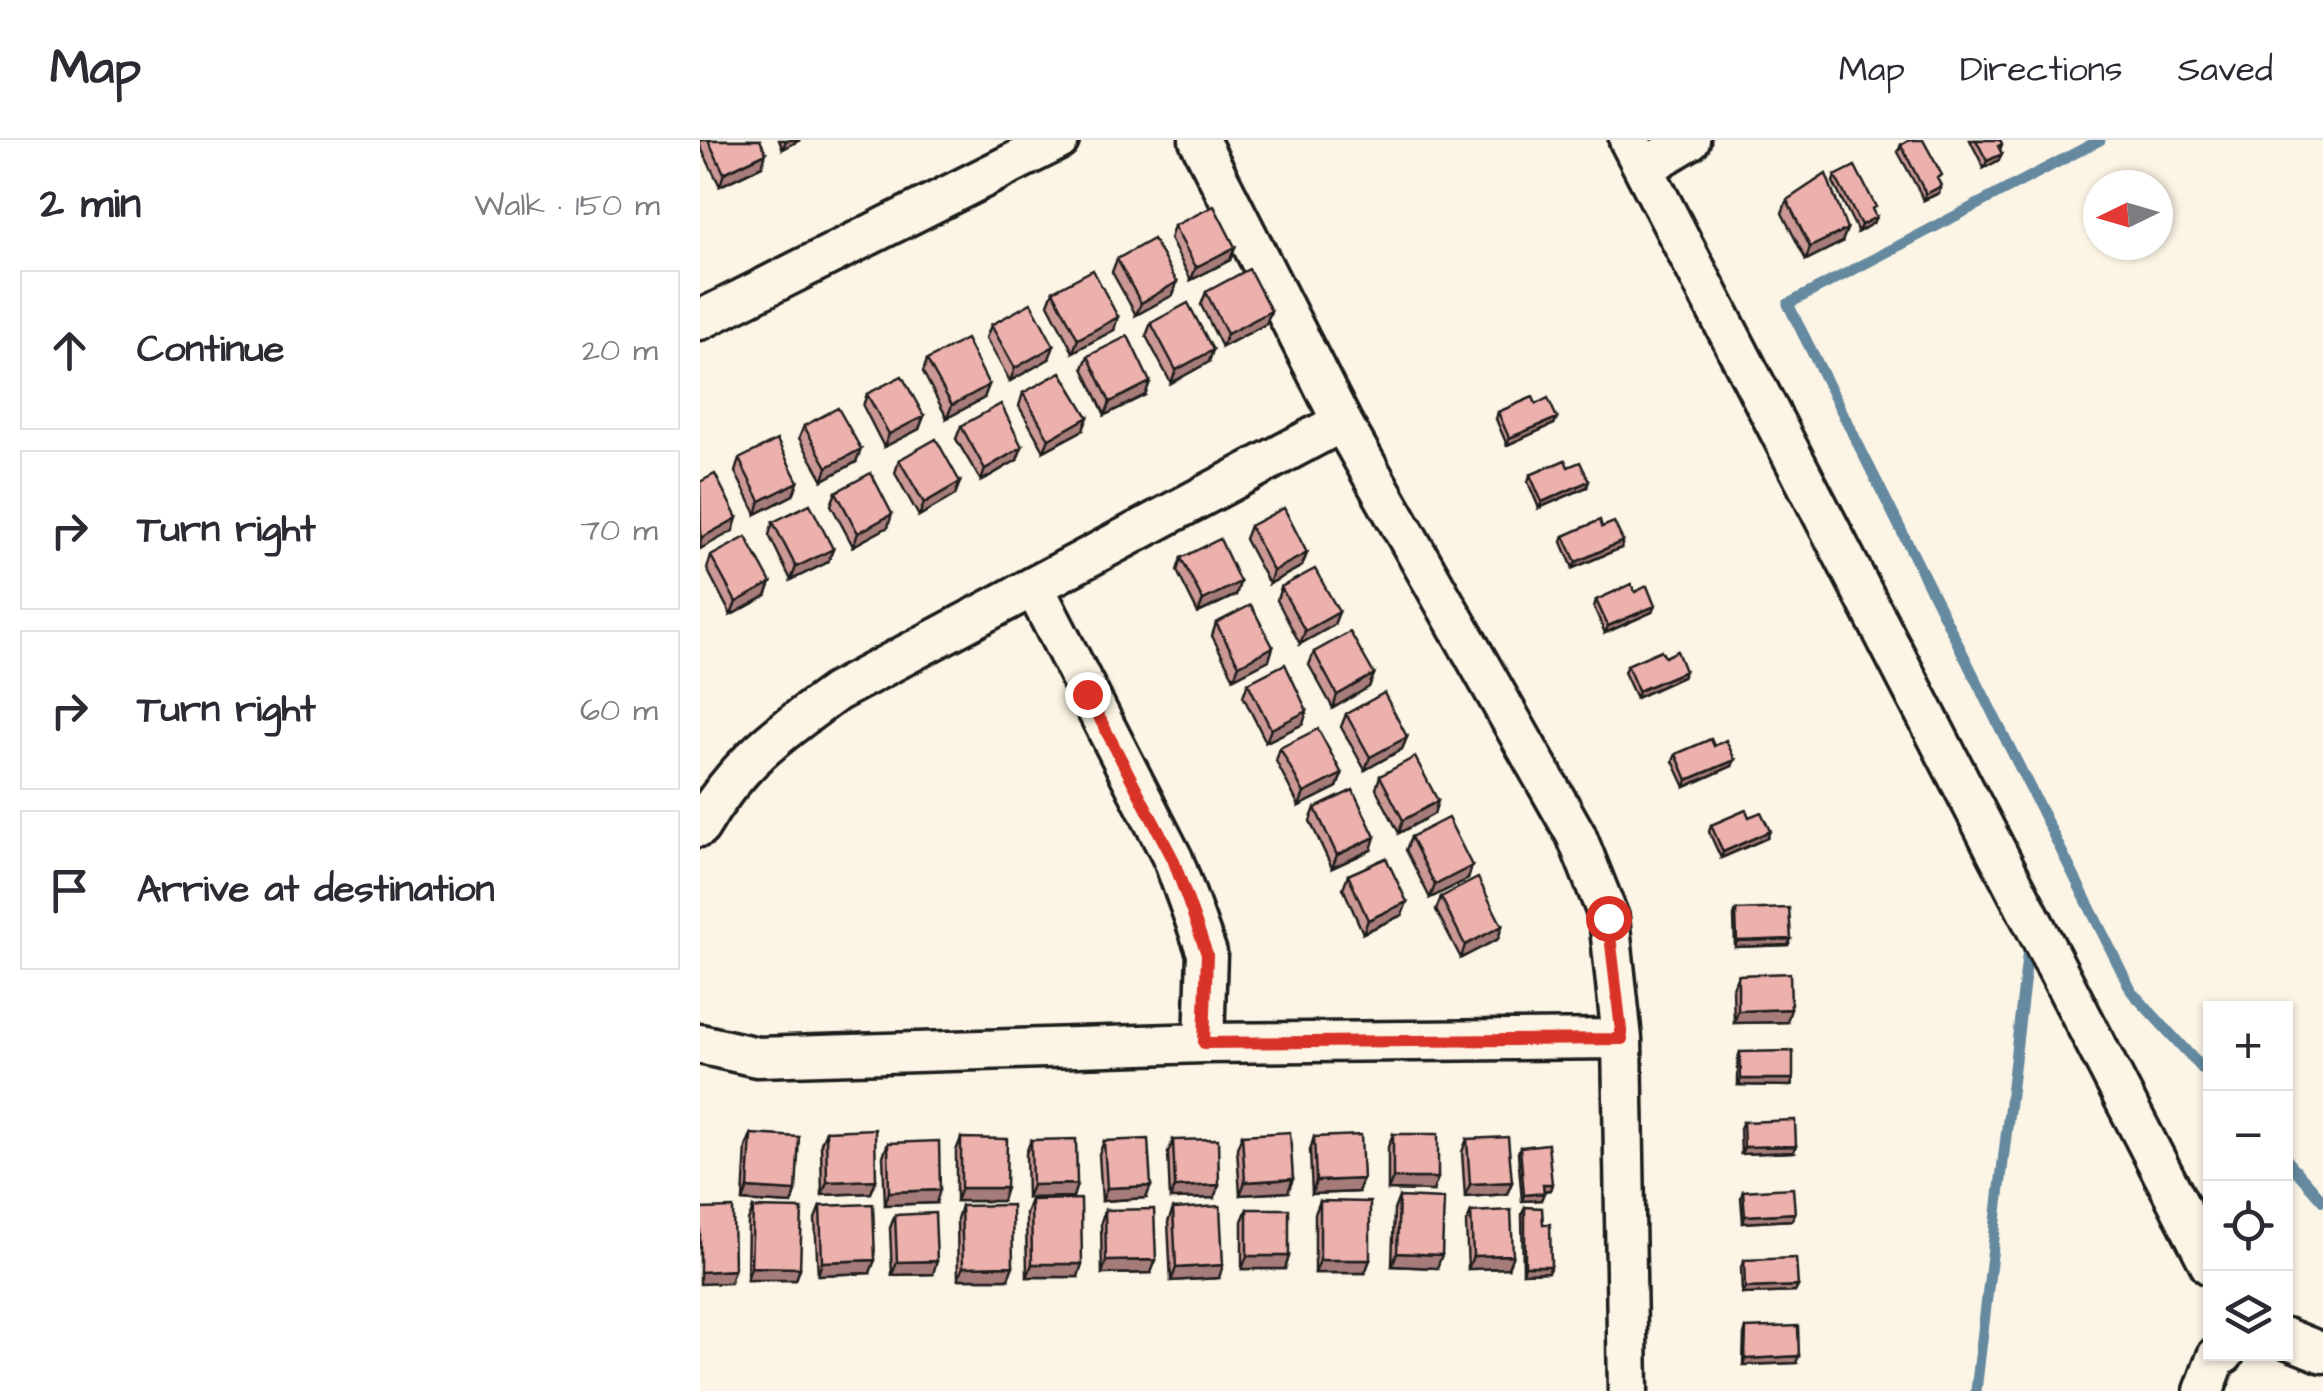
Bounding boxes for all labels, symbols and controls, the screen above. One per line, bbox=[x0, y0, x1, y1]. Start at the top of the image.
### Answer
text: Map bbox=[50, 36, 141, 102]
text: Map bbox=[1839, 45, 1905, 94]
text: Directions bbox=[1960, 45, 2123, 94]
text: Saved bbox=[2178, 45, 2273, 94]
north arrow bbox=[2083, 170, 2173, 260]
text: 2 min bbox=[40, 176, 141, 234]
text: Walk · 150 m bbox=[474, 183, 660, 228]
icon: ahead bbox=[42, 323, 97, 378]
text: Continue bbox=[137, 324, 284, 376]
text: 20 m bbox=[582, 328, 658, 373]
icon: right bbox=[42, 503, 97, 558]
text: Turn right bbox=[137, 504, 316, 556]
text: 70 m bbox=[580, 508, 658, 553]
route end bbox=[1065, 672, 1111, 718]
icon: right bbox=[42, 683, 97, 738]
text: Turn right bbox=[137, 684, 316, 736]
text: 60 m bbox=[580, 688, 658, 733]
icon: arrive bbox=[42, 863, 97, 918]
text: Arrive at destination bbox=[137, 864, 494, 916]
route start bbox=[1586, 896, 1632, 942]
map controls bbox=[2203, 1001, 2293, 1361]
button: + bbox=[2203, 1001, 2293, 1091]
button: − bbox=[2203, 1091, 2293, 1181]
button: locate bbox=[2203, 1181, 2293, 1271]
button: layers bbox=[2203, 1271, 2293, 1361]

